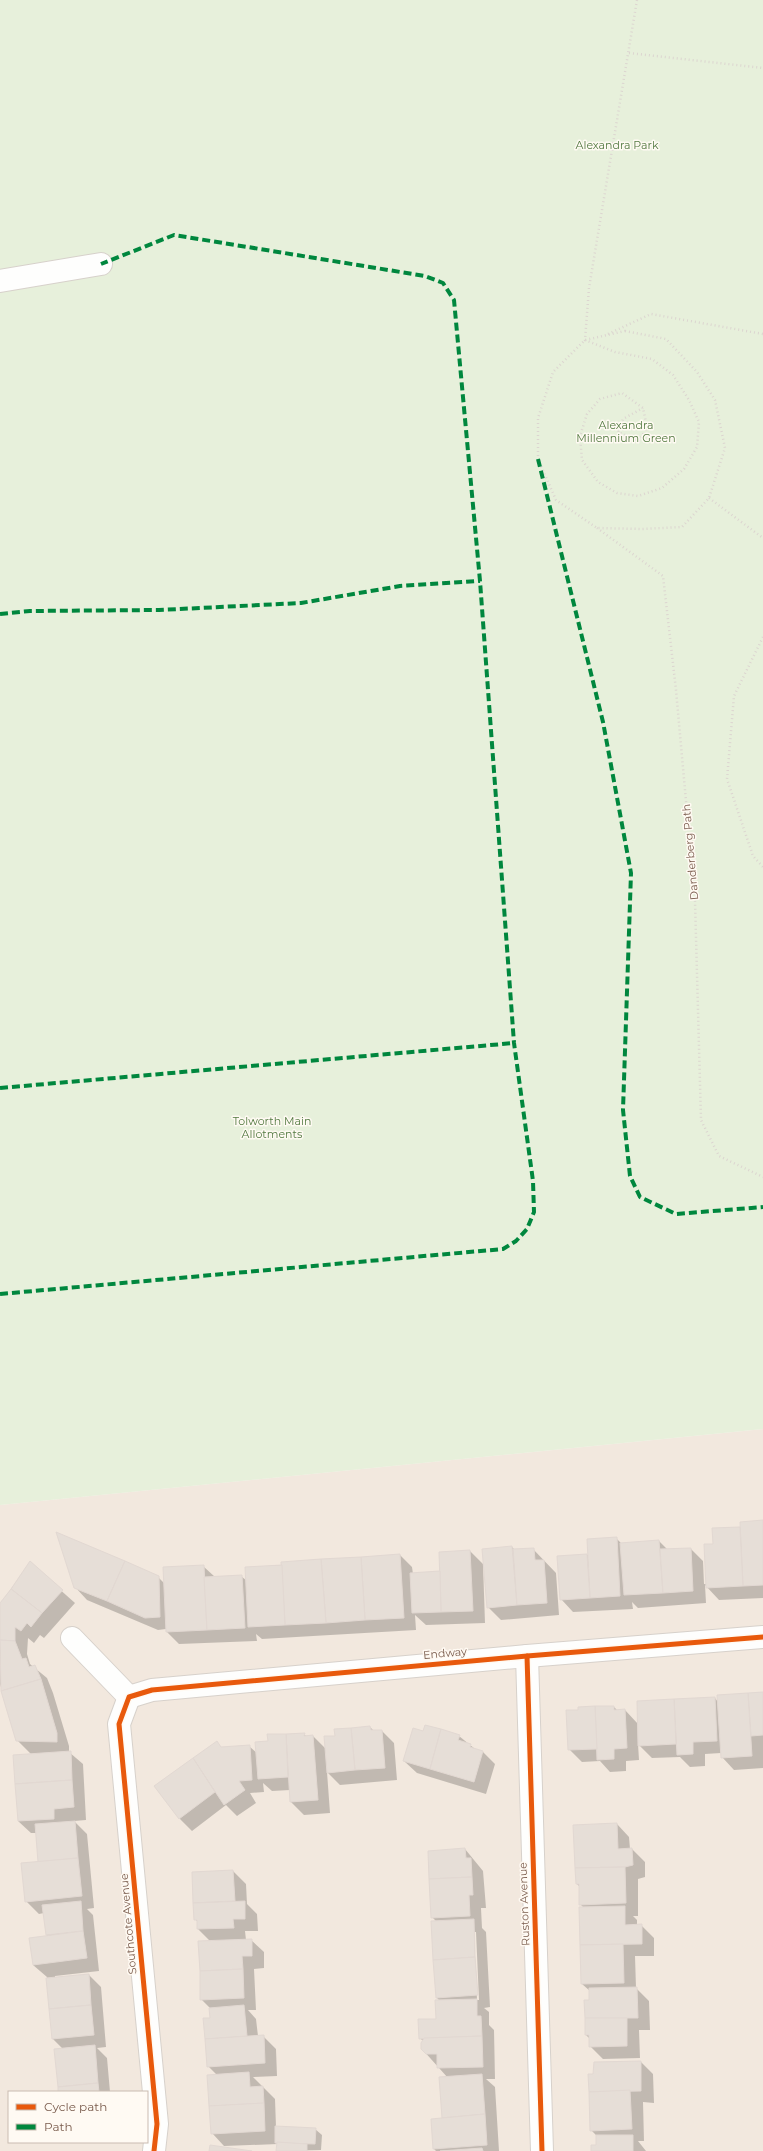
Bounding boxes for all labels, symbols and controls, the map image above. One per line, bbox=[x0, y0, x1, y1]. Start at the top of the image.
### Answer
park label: Alexandra Park bbox=[576, 138, 659, 152]
park label: Alexandra Millennium Green bbox=[576, 418, 676, 445]
street label: Danderberg Path bbox=[679, 803, 701, 901]
park label: Tolworth Main Allotments bbox=[233, 1114, 311, 1141]
street label: Endway bbox=[422, 1644, 468, 1662]
street label: Ruston Avenue bbox=[516, 1862, 532, 1946]
street label: Southcote Avenue bbox=[117, 1873, 139, 1975]
legend bbox=[8, 2091, 148, 2143]
text: Cycle path bbox=[44, 2099, 107, 2114]
text: Path bbox=[44, 2119, 73, 2134]

